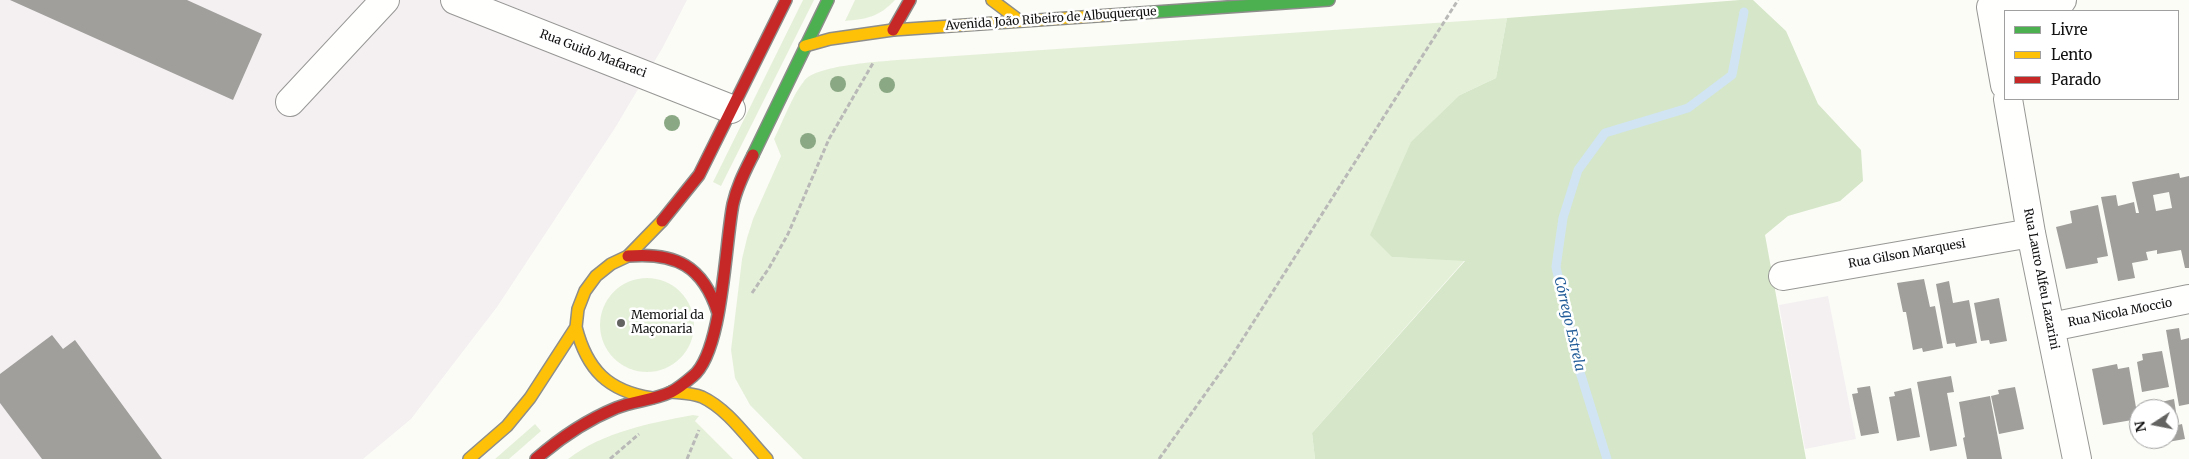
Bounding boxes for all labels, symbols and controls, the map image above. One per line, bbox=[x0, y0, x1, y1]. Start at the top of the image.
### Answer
street label: Avenida João Ribeiro de Albuquerque bbox=[945, 4, 1157, 34]
legend bbox=[2004, 10, 2179, 100]
text: Livre bbox=[2051, 20, 2088, 39]
street label: Rua Guido Mafaraci bbox=[538, 27, 648, 81]
text: Lento bbox=[2051, 45, 2092, 64]
text: Parado bbox=[2051, 70, 2101, 89]
street label: Rua Lauro Alfeu Lazarini bbox=[2020, 207, 2062, 351]
street label: Rua Gilson Marquesi bbox=[1847, 237, 1967, 271]
water label: Córrego Estrela bbox=[1550, 275, 1588, 373]
street label: Rua Nicola Moccio bbox=[2067, 296, 2173, 330]
place label: Memorial da Maçonaria bbox=[631, 309, 704, 337]
marker: Memorial da Maçonaria bbox=[615, 317, 627, 329]
north arrow bbox=[2129, 399, 2179, 449]
text: N bbox=[2130, 420, 2150, 434]

